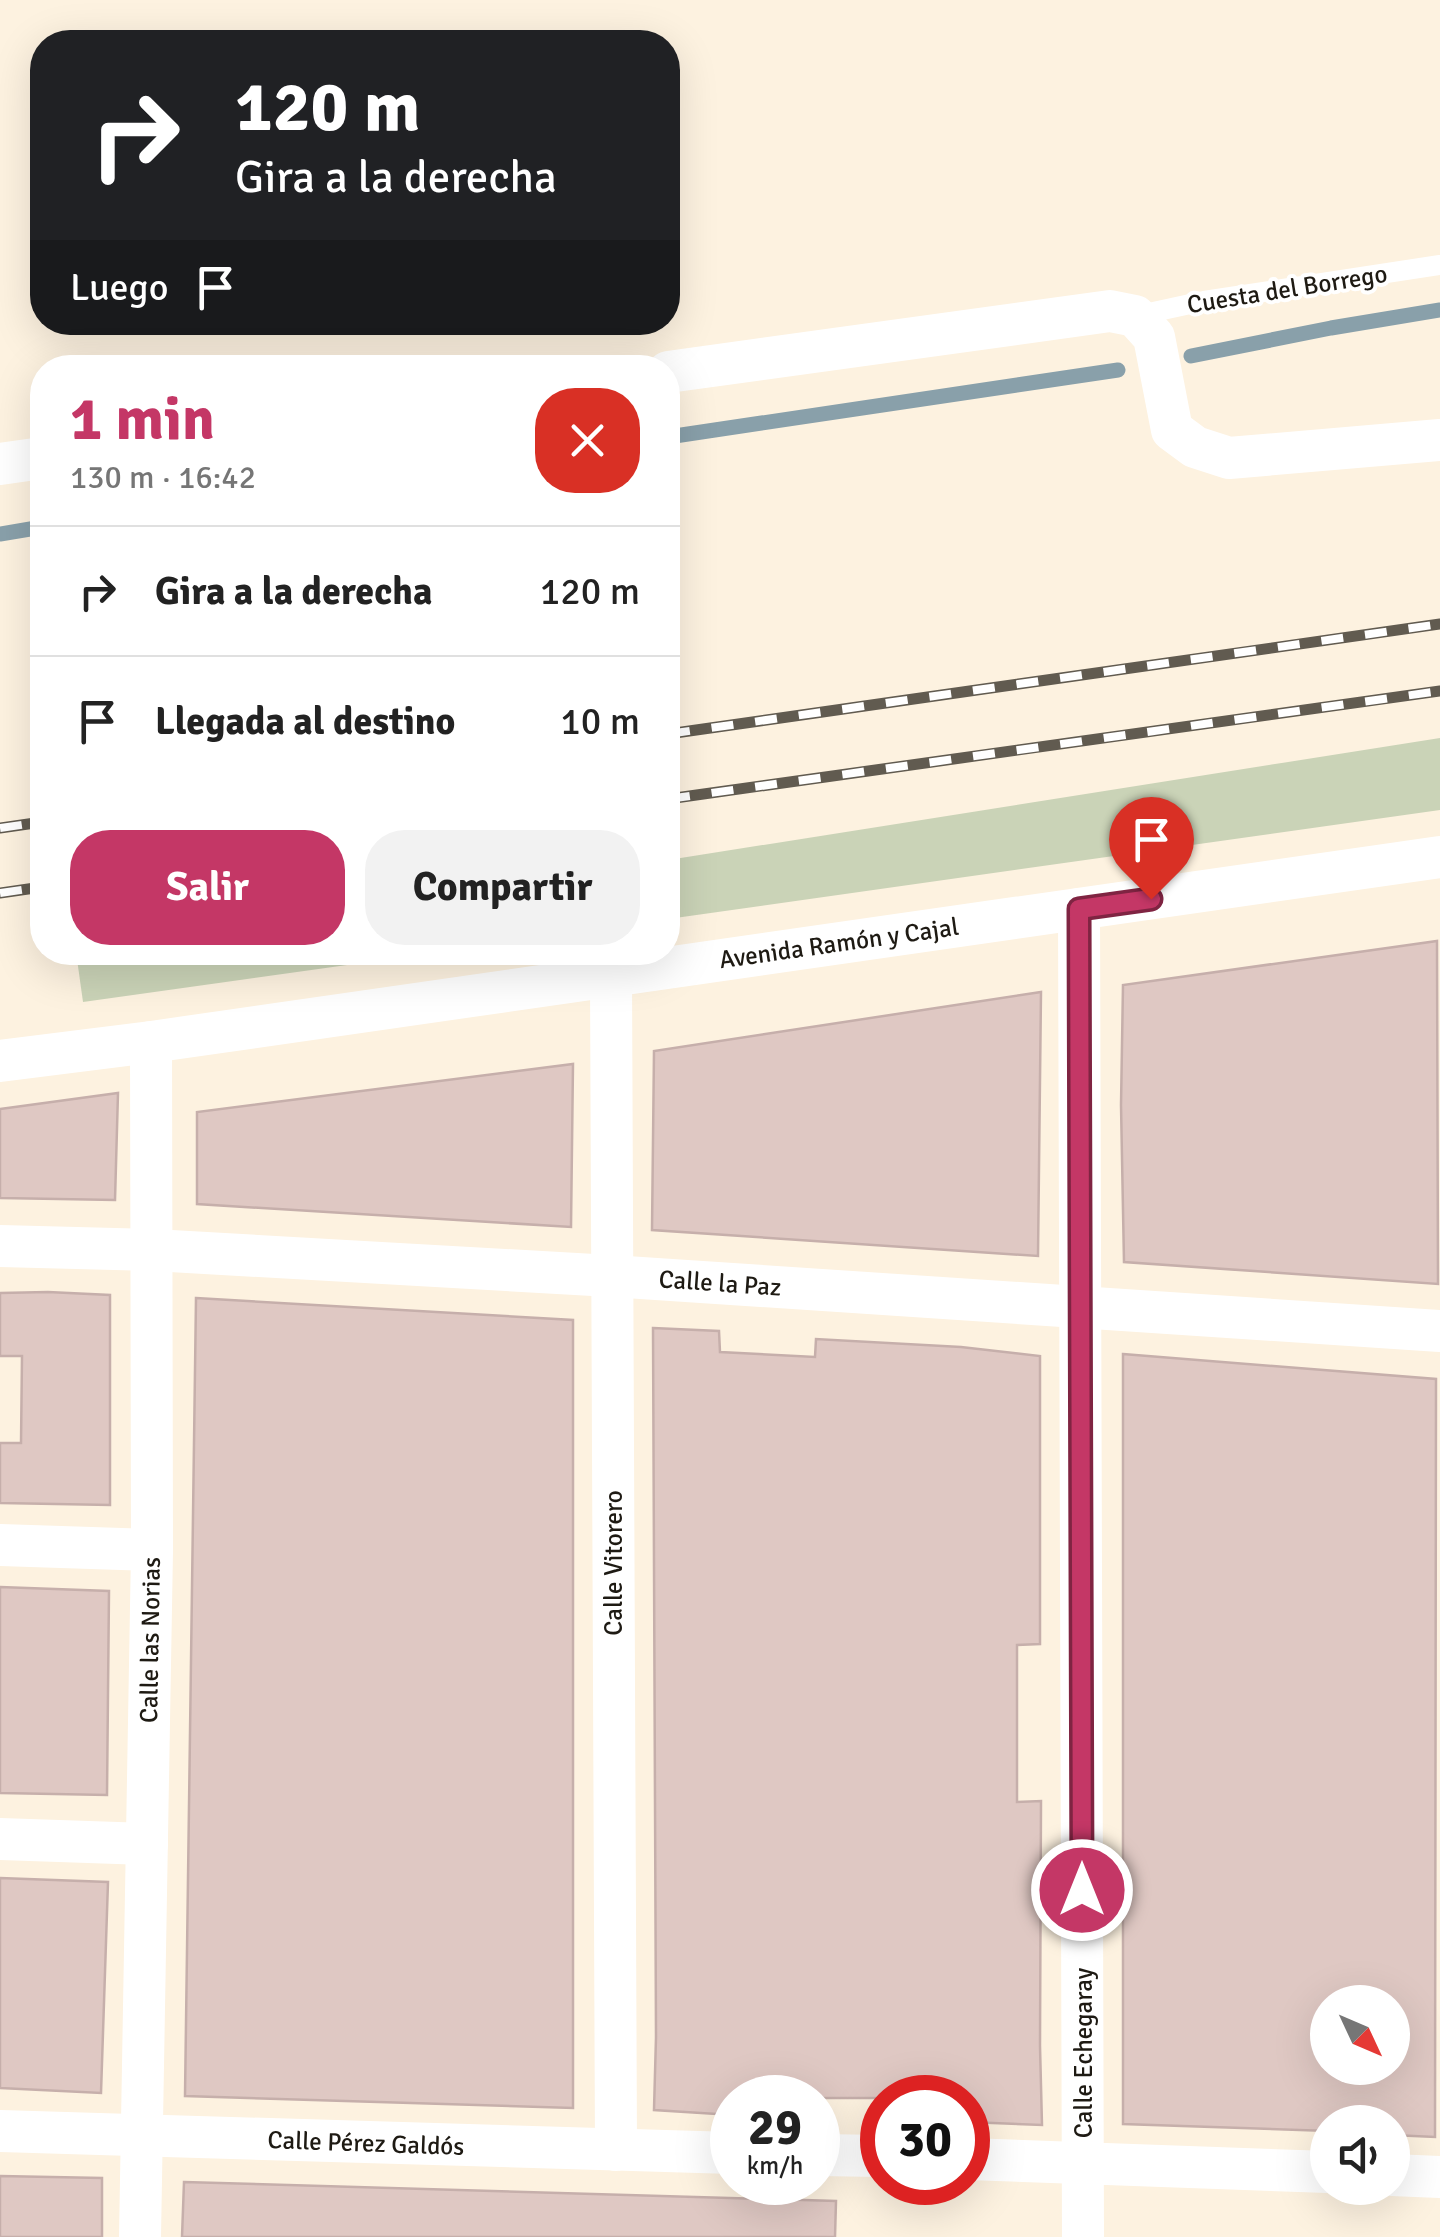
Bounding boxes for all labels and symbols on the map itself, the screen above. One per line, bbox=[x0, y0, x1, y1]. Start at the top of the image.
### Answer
street label: Cuesta del Borrego bbox=[1185, 258, 1389, 320]
pin bbox=[1109, 797, 1194, 900]
street label: Avenida Ramón y Cajal bbox=[717, 911, 961, 975]
street label: Calle la Paz bbox=[658, 1263, 782, 1303]
street label: Calle Vitorero bbox=[598, 1490, 629, 1636]
street label: Calle las Norias bbox=[133, 1557, 167, 1723]
position arrow bbox=[1030, 1838, 1134, 1942]
street label: Calle Echegaray bbox=[1068, 1967, 1099, 2138]
north arrow bbox=[1310, 1985, 1410, 2085]
speed limit sign: 30 bbox=[860, 2075, 990, 2205]
street label: Calle Pérez Galdós bbox=[267, 2124, 465, 2162]

